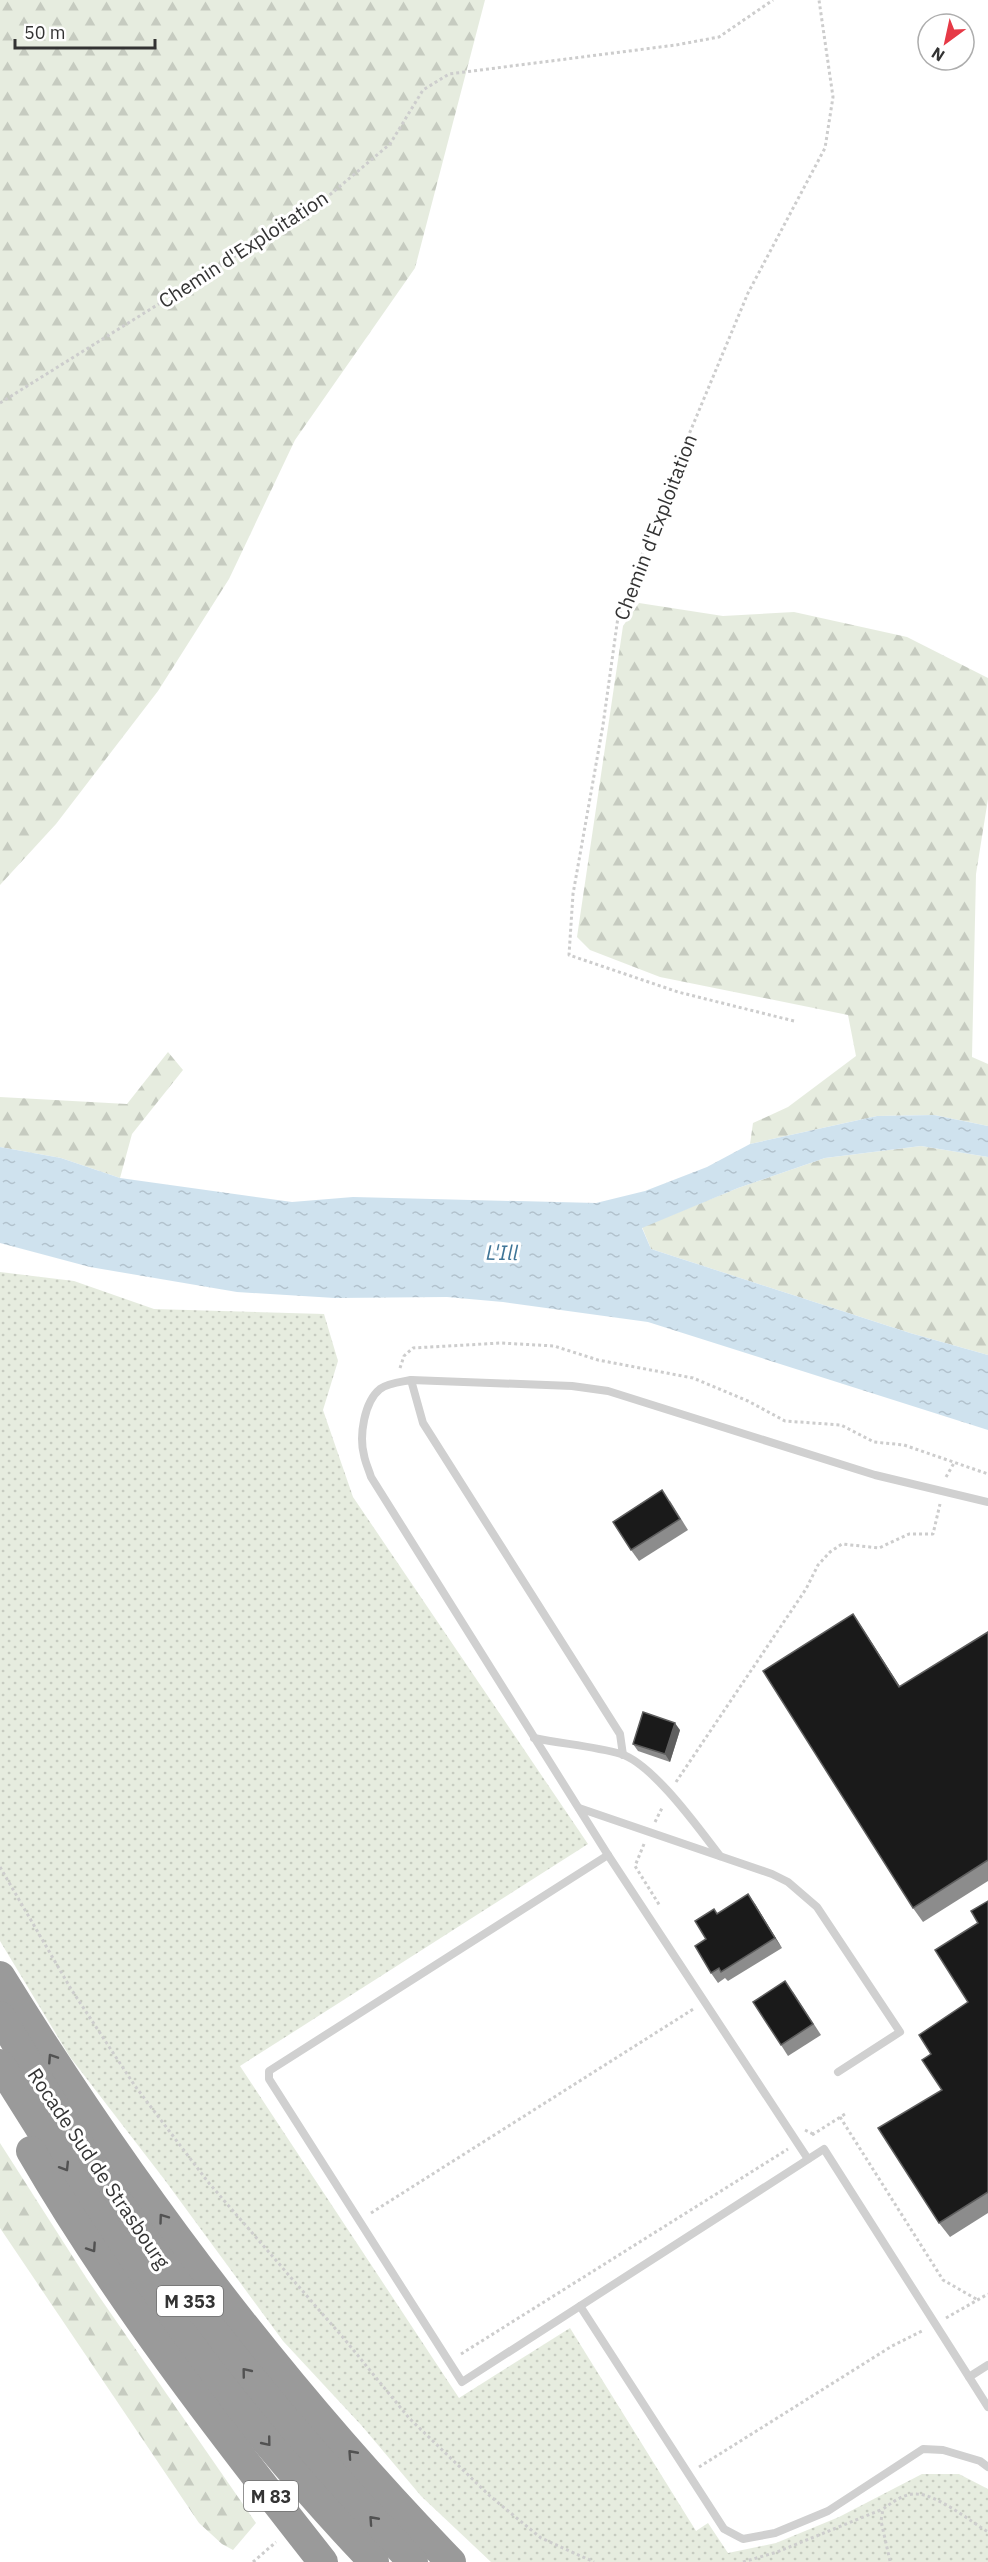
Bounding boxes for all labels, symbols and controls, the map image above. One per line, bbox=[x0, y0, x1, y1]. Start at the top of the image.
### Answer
scale bar bbox=[15, 12, 154, 50]
north arrow bbox=[916, 12, 976, 72]
text: 50 m bbox=[24, 21, 66, 44]
text: N bbox=[928, 43, 948, 66]
street label: Chemin d'Exploitation bbox=[153, 184, 333, 314]
street label: Chemin d'Exploitation bbox=[607, 430, 703, 624]
water label: L'Ill bbox=[486, 1238, 519, 1266]
one-way arrow bbox=[49, 2053, 60, 2064]
street label: Rocade Sud de Strasbourg bbox=[22, 2063, 176, 2274]
one-way arrow bbox=[57, 2161, 69, 2171]
one-way arrow bbox=[159, 2214, 170, 2225]
one-way arrow bbox=[85, 2241, 96, 2252]
road number: M 353 bbox=[157, 2286, 223, 2316]
one-way arrow bbox=[242, 2368, 253, 2379]
one-way arrow bbox=[260, 2435, 271, 2446]
one-way arrow bbox=[348, 2450, 359, 2461]
road number: M 83 bbox=[244, 2481, 298, 2511]
one-way arrow bbox=[369, 2516, 380, 2526]

